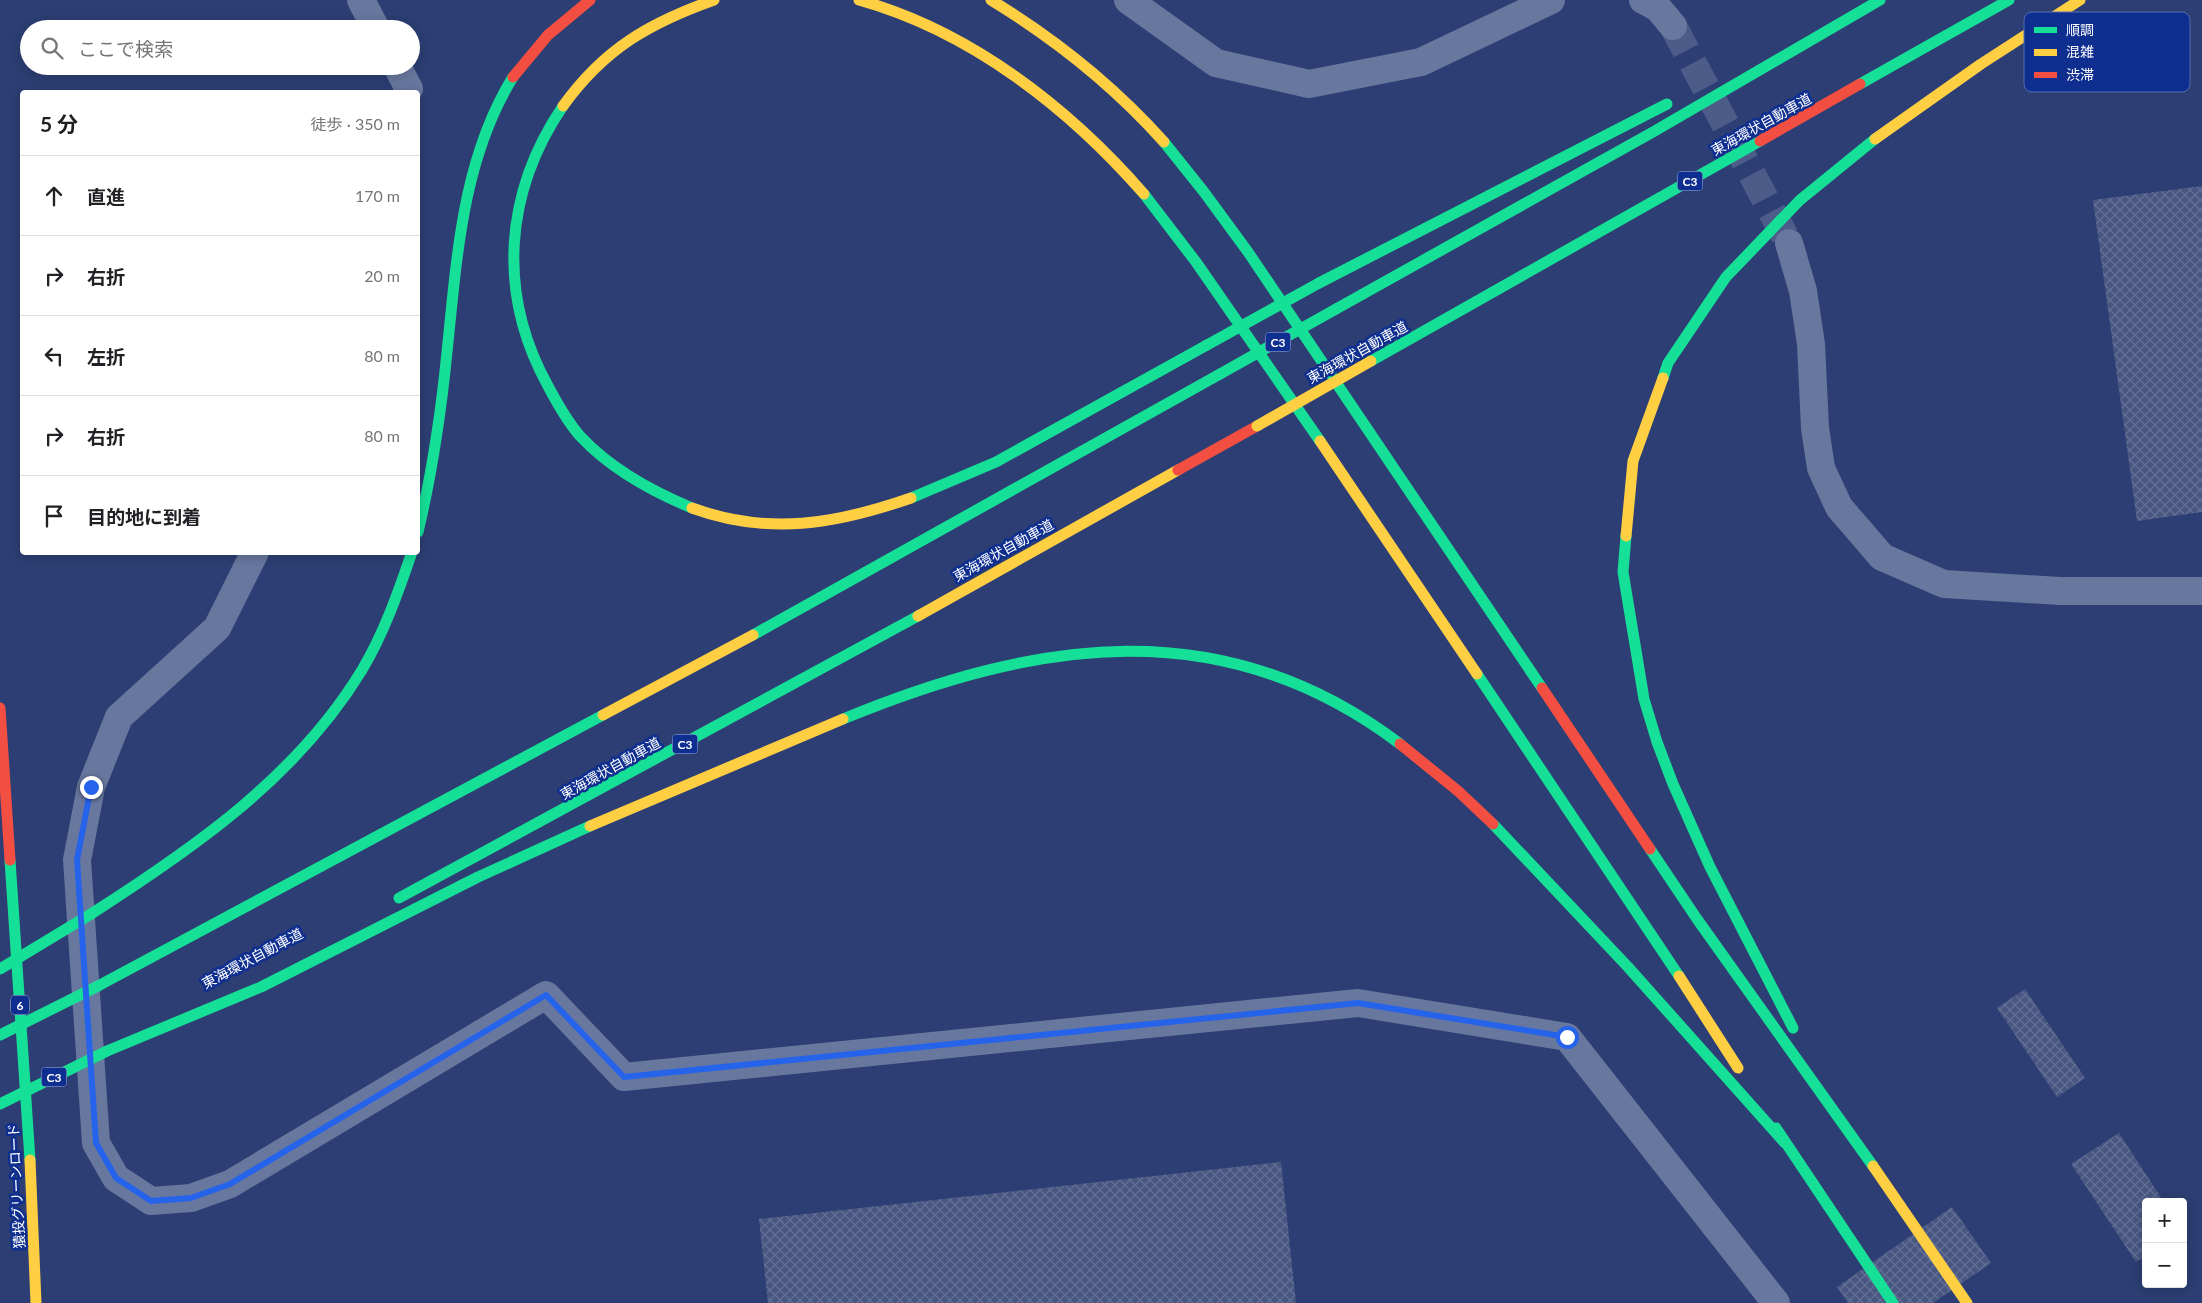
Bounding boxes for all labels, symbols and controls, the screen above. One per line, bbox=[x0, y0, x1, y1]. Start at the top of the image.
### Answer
legend bbox=[2024, 12, 2190, 92]
search box bbox=[20, 20, 420, 75]
text: 順調 bbox=[2066, 21, 2094, 38]
icon: search bbox=[38, 34, 66, 62]
text: ここで検索 bbox=[78, 37, 173, 60]
text: 混雑 bbox=[2066, 43, 2094, 60]
text: 渋滞 bbox=[2066, 66, 2094, 83]
street label: 東海環状自動車道 bbox=[1708, 89, 1814, 159]
text: 5 分 bbox=[40, 111, 78, 136]
text: 徒歩 · 350 m bbox=[311, 114, 400, 133]
road number: C3 bbox=[1678, 172, 1702, 190]
icon: ahead bbox=[40, 182, 68, 210]
text: 直進 bbox=[87, 185, 125, 208]
text: 170 m bbox=[355, 186, 400, 205]
icon: right bbox=[40, 262, 68, 290]
text: 右折 bbox=[87, 265, 125, 288]
text: 20 m bbox=[364, 266, 400, 285]
street label: 東海環状自動車道 bbox=[1304, 317, 1410, 387]
road number: C3 bbox=[1266, 332, 1290, 352]
icon: left bbox=[40, 342, 68, 370]
text: 左折 bbox=[87, 345, 125, 368]
text: 80 m bbox=[364, 346, 400, 365]
icon: right bbox=[40, 422, 68, 450]
text: 右折 bbox=[87, 425, 125, 448]
text: 80 m bbox=[364, 426, 400, 445]
icon: arrive bbox=[40, 502, 68, 530]
text: 目的地に到着 bbox=[87, 505, 201, 528]
street label: 東海環状自動車道 bbox=[950, 515, 1056, 585]
street label: 東海環状自動車道 bbox=[557, 733, 663, 803]
road number: C3 bbox=[672, 734, 698, 754]
route end bbox=[80, 776, 103, 799]
street label: 東海環状自動車道 bbox=[199, 924, 305, 992]
road number: 6 bbox=[11, 996, 29, 1014]
route start bbox=[1556, 1026, 1579, 1049]
road number: C3 bbox=[42, 1068, 66, 1086]
street label: 猿投グリーンロード bbox=[4, 1123, 28, 1249]
map controls bbox=[2142, 1198, 2187, 1288]
button: + bbox=[2142, 1198, 2187, 1243]
button: − bbox=[2142, 1243, 2187, 1288]

